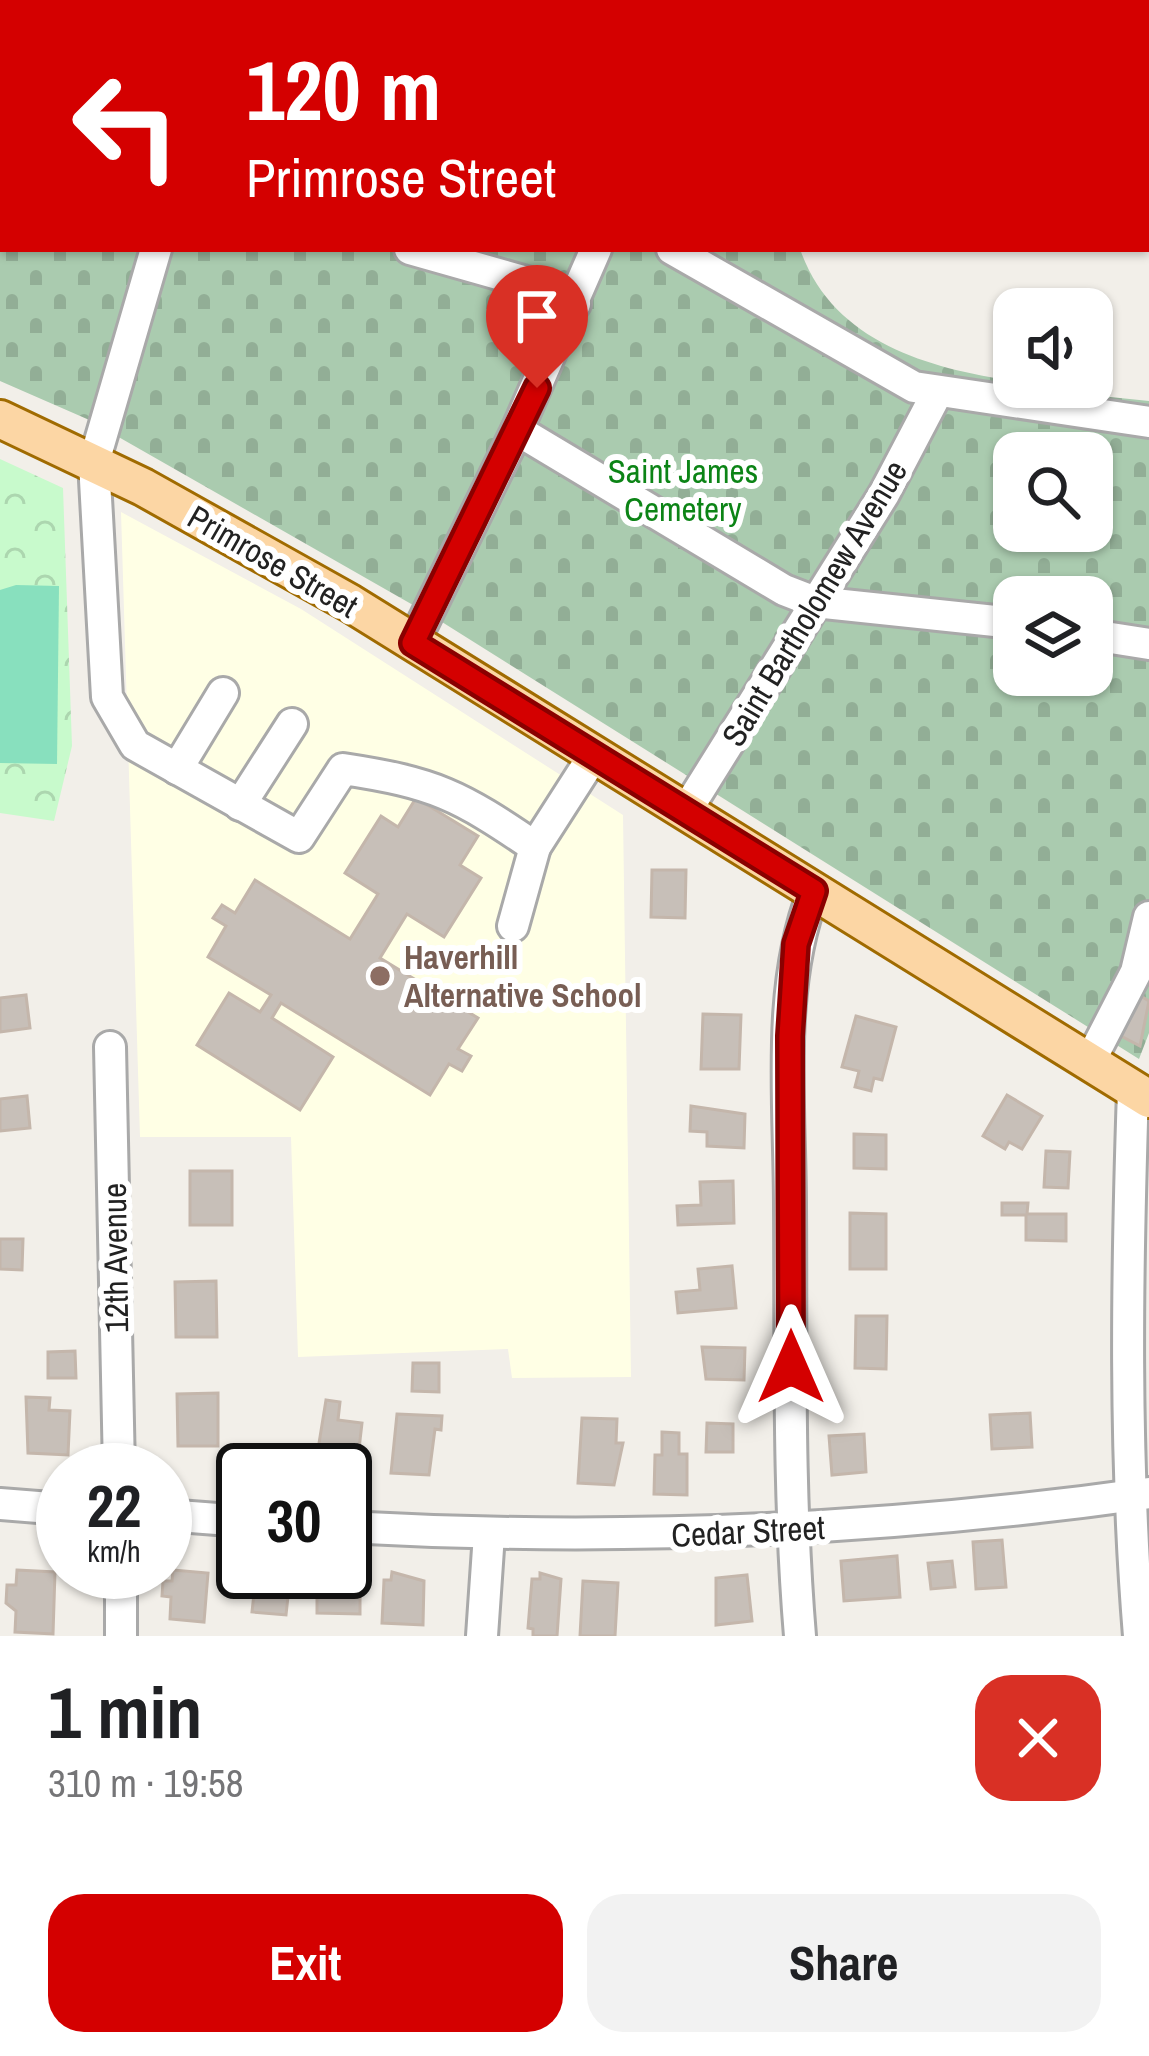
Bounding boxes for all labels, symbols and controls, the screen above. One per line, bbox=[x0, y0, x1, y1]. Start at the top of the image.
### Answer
text: 120 m bbox=[246, 33, 441, 146]
icon: left bbox=[48, 48, 204, 204]
text: Primrose Street bbox=[246, 141, 556, 214]
pin bbox=[486, 265, 588, 388]
icon: arrive bbox=[504, 283, 570, 349]
map controls bbox=[993, 288, 1113, 696]
button: sound bbox=[993, 288, 1113, 408]
button: search bbox=[993, 432, 1113, 552]
park label: Saint James Cemetery bbox=[608, 449, 758, 531]
street label: Saint Bartholomew Avenue bbox=[711, 452, 917, 754]
street label: Primrose Street bbox=[180, 495, 366, 627]
button: layers bbox=[993, 576, 1113, 696]
place label: Haverhill Alternative School bbox=[404, 935, 642, 1017]
marker: Haverhill Alternative School bbox=[367, 963, 393, 989]
street label: 12th Avenue bbox=[92, 1183, 138, 1333]
position arrow bbox=[728, 1304, 854, 1430]
speed limit sign: 30 bbox=[216, 1443, 372, 1599]
text: 22 bbox=[87, 1465, 141, 1546]
street label: Cedar Street bbox=[670, 1505, 826, 1557]
text: km/h bbox=[87, 1531, 141, 1571]
text: 1 min bbox=[48, 1663, 202, 1760]
button: close bbox=[975, 1675, 1101, 1801]
text: 310 m · 19:58 bbox=[48, 1757, 244, 1809]
button: Exit bbox=[48, 1894, 563, 2032]
button: Share bbox=[587, 1894, 1101, 2032]

